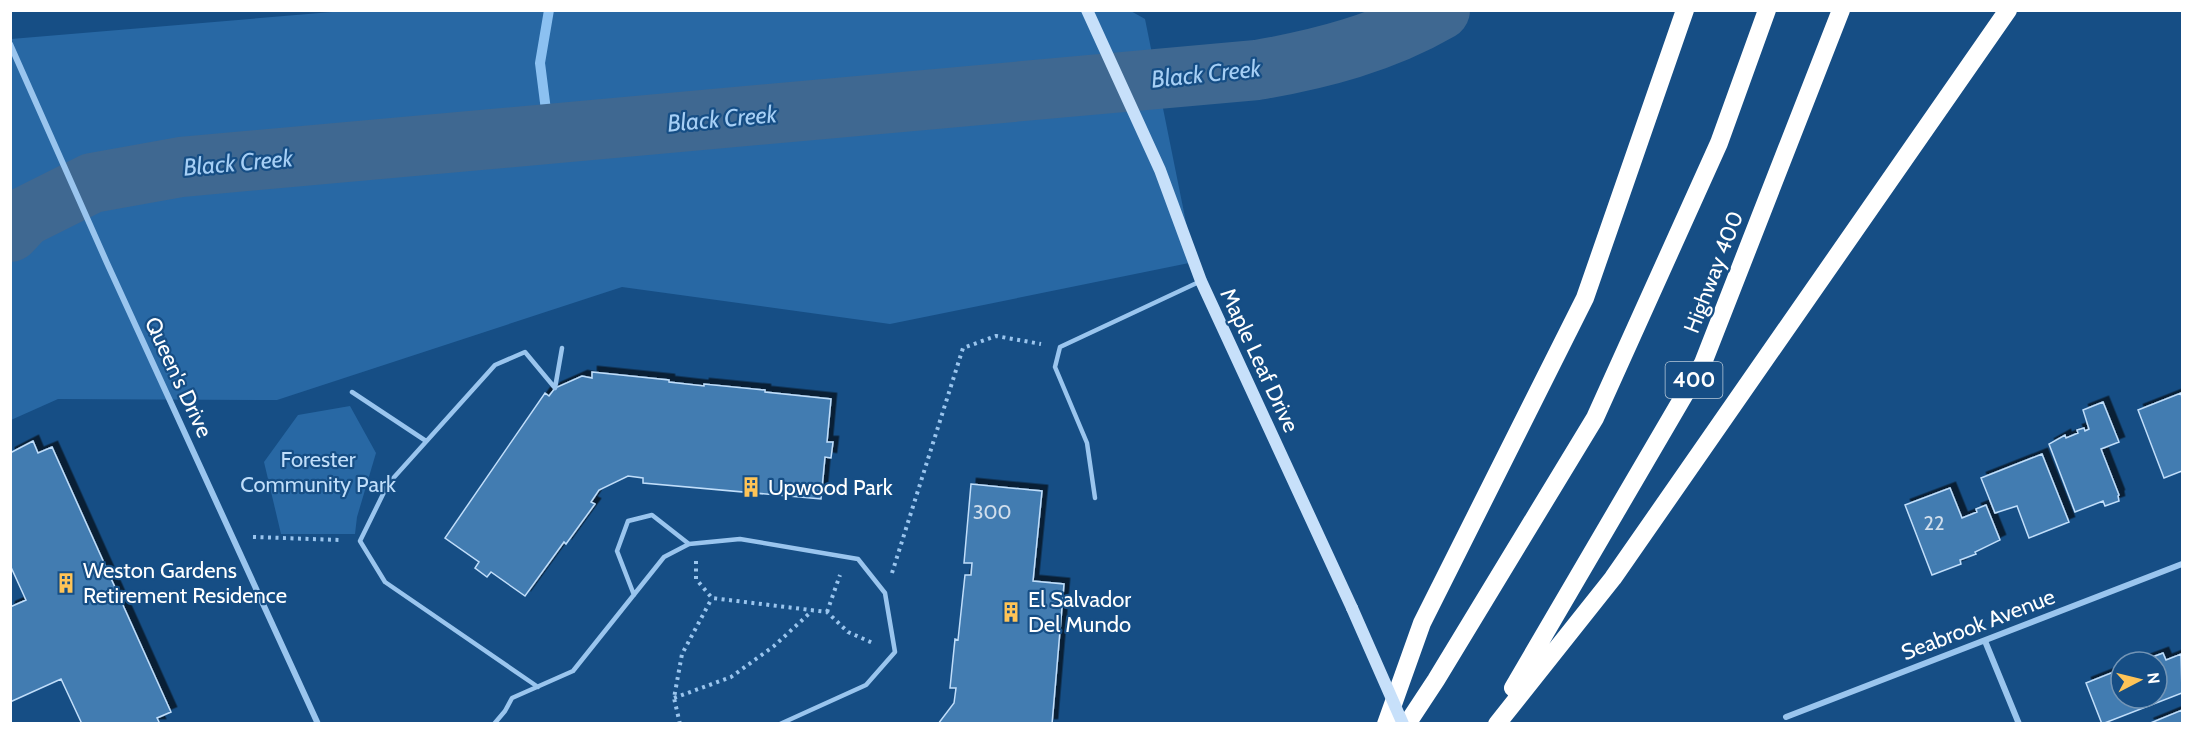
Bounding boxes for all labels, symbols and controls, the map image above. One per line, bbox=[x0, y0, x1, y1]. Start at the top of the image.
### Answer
water label: Black Creek bbox=[1150, 53, 1263, 94]
water label: Black Creek bbox=[666, 99, 779, 138]
water label: Black Creek bbox=[182, 143, 295, 182]
street label: Highway 400 bbox=[1678, 208, 1749, 337]
street label: Maple Leaf Drive bbox=[1214, 284, 1305, 437]
street label: Queen's Drive bbox=[139, 313, 218, 442]
road number: 400 bbox=[1666, 362, 1722, 398]
park label: Forester Community Park bbox=[240, 446, 396, 498]
place label: Upwood Park bbox=[768, 474, 893, 501]
building icon: Upwood Park bbox=[739, 475, 763, 499]
house number: 300 bbox=[973, 500, 1011, 524]
house number: 22 bbox=[1924, 511, 1944, 535]
place label: Weston Gardens Retirement Residence bbox=[83, 557, 287, 609]
building icon: Weston Gardens Retirement Residence bbox=[54, 571, 78, 595]
street label: Seabrook Avenue bbox=[1898, 583, 2059, 666]
place label: El Salvador Del Mundo bbox=[1028, 586, 1131, 638]
building icon: El Salvador Del Mundo bbox=[999, 600, 1023, 624]
north arrow bbox=[2109, 650, 2169, 710]
text: N bbox=[2143, 671, 2164, 685]

